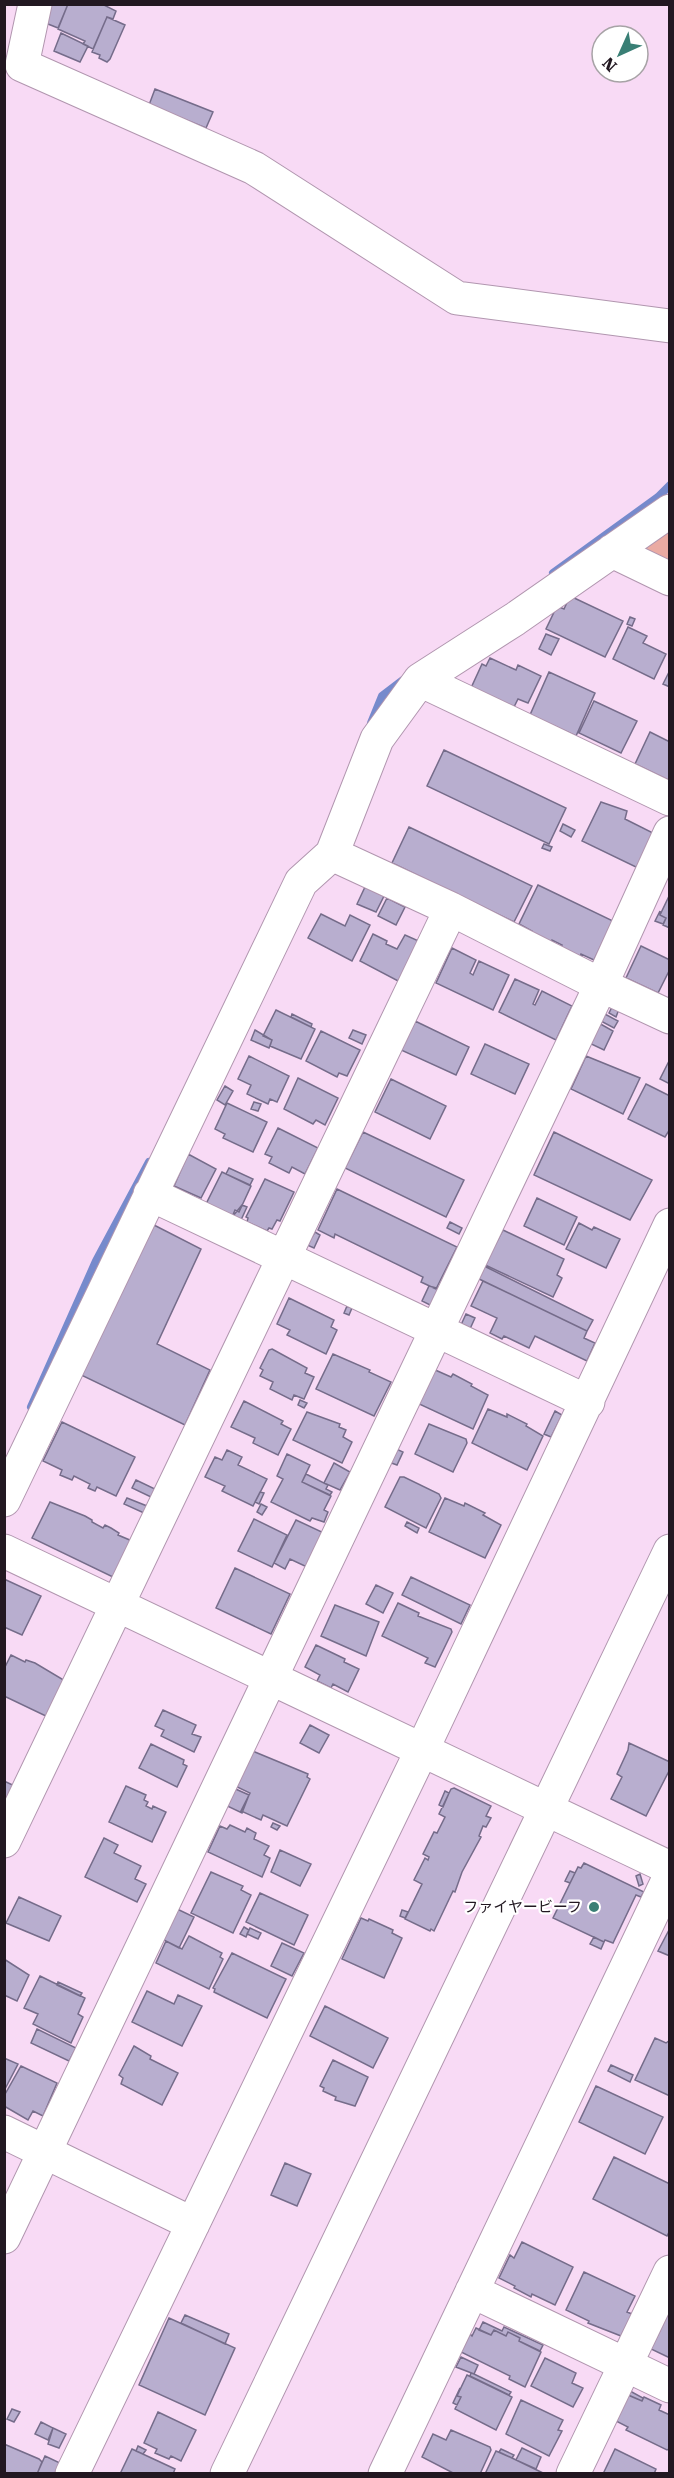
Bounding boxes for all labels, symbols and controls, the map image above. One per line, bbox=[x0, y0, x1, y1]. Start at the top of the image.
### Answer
north arrow bbox=[590, 24, 650, 84]
text: N bbox=[599, 53, 621, 75]
place label: ファイヤービーフ bbox=[463, 1898, 582, 1916]
marker: ファイヤービーフ bbox=[587, 1900, 601, 1914]

